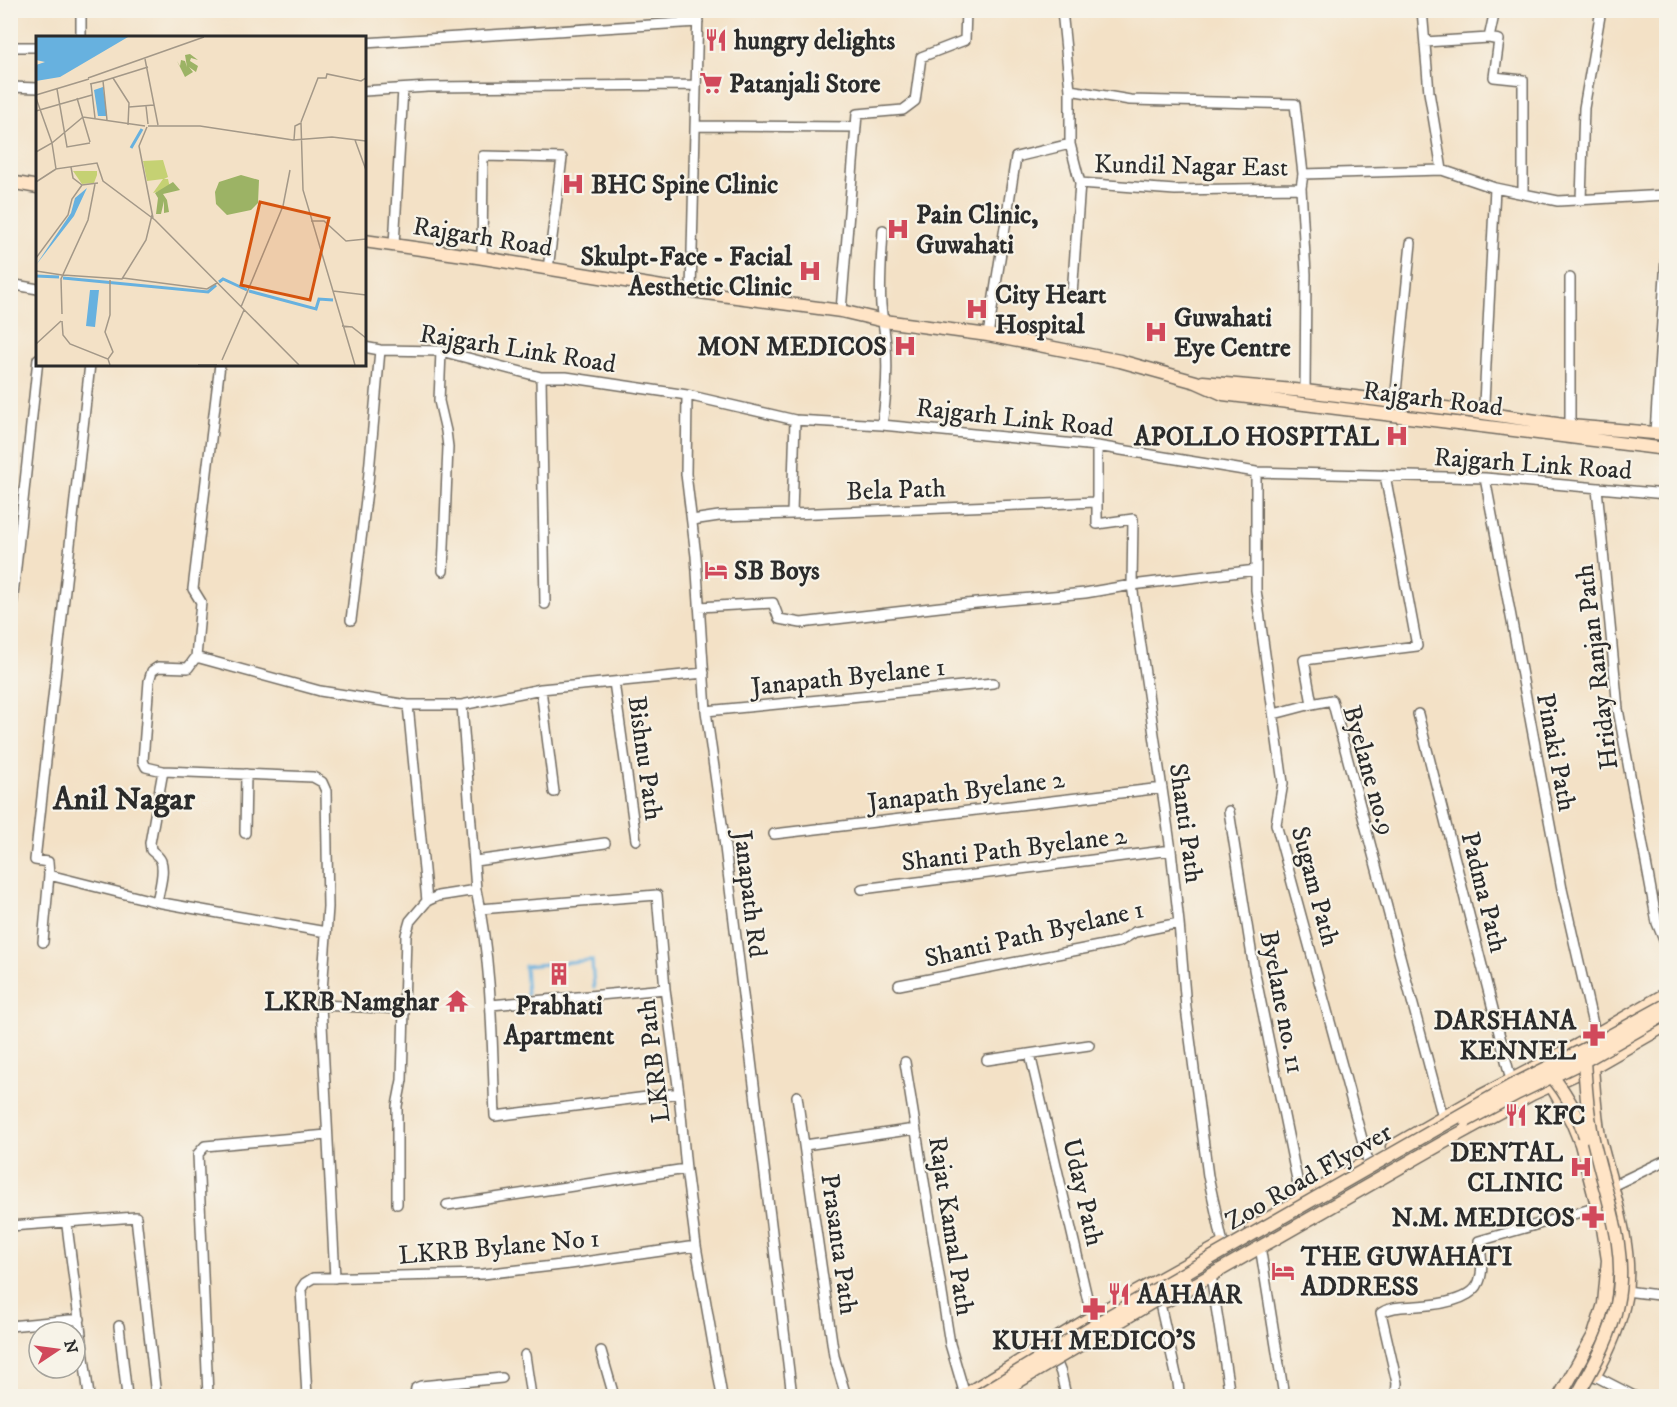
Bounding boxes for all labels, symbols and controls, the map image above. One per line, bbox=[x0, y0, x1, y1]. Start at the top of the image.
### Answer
place label: hungry delights bbox=[733, 25, 896, 58]
restaurant icon: hungry delights bbox=[703, 27, 729, 53]
inset map bbox=[36, 36, 366, 366]
place label: Patanjali Store bbox=[729, 68, 881, 101]
supermarket icon: Patanjali Store bbox=[698, 70, 724, 96]
street label: Kundil Nagar East bbox=[1094, 148, 1288, 185]
place label: BHC Spine Clinic bbox=[591, 169, 778, 202]
hospital icon: BHC Spine Clinic bbox=[560, 171, 586, 197]
place label: Pain Clinic, Guwahati bbox=[916, 199, 1038, 262]
street label: Rajgarh Road bbox=[411, 210, 555, 265]
hospital icon: Pain Clinic, Guwahati bbox=[885, 216, 911, 242]
place label: Skulpt-Face - Facial Aesthetic Clinic bbox=[580, 241, 793, 304]
hospital icon: Skulpt-Face - Facial Aesthetic Clinic bbox=[797, 258, 823, 284]
place label: City Heart Hospital bbox=[995, 279, 1107, 342]
hospital icon: City Heart Hospital bbox=[964, 296, 990, 322]
place label: Guwahati Eye Centre bbox=[1174, 302, 1291, 365]
street label: Rajgarh Link Road bbox=[417, 318, 618, 381]
hospital icon: Guwahati Eye Centre bbox=[1143, 319, 1169, 345]
place label: MON MEDICOS bbox=[697, 331, 887, 364]
hospital icon: MON MEDICOS bbox=[892, 333, 918, 359]
street label: Rajgarh Road bbox=[1361, 375, 1505, 424]
street label: Rajgarh Link Road bbox=[914, 392, 1115, 445]
place label: APOLLO HOSPITAL bbox=[1133, 421, 1379, 454]
hospital icon: APOLLO HOSPITAL bbox=[1384, 423, 1410, 449]
street label: Rajgarh Link Road bbox=[1433, 441, 1633, 488]
street label: Bela Path bbox=[846, 472, 947, 509]
place label: SB Boys bbox=[734, 555, 820, 588]
hotel icon: SB Boys bbox=[703, 557, 729, 583]
street label: Hriday Ranjan Path bbox=[1568, 562, 1626, 771]
street label: Janapath Byelane 1 bbox=[748, 651, 947, 704]
street label: Pinaki Path bbox=[1528, 690, 1583, 815]
street label: Bishnu Path bbox=[619, 694, 670, 823]
street label: Byelane no.9 bbox=[1334, 702, 1403, 839]
street label: Shanti Path bbox=[1161, 761, 1210, 886]
street label: Janapath Byelane 2 bbox=[864, 763, 1067, 820]
district label: Anil Nagar bbox=[52, 780, 196, 820]
street label: Shanti Path Byelane 2 bbox=[899, 819, 1129, 880]
street label: Sugam Path bbox=[1283, 823, 1347, 950]
street label: Janapath Rd bbox=[725, 827, 774, 959]
street label: Padma Path bbox=[1453, 829, 1515, 957]
street label: Shanti Path Byelane 1 bbox=[922, 893, 1147, 976]
street label: Byelane no. 11 bbox=[1251, 928, 1312, 1077]
building icon: Prabhati Apartment bbox=[546, 961, 572, 987]
place label: LKRB Namghar bbox=[264, 986, 439, 1019]
temple icon: LKRB Namghar bbox=[444, 988, 470, 1014]
place label: Prabhati Apartment bbox=[503, 990, 615, 1053]
street label: LKRB Path bbox=[630, 997, 678, 1125]
place label: DARSHANA KENNEL bbox=[1434, 1005, 1577, 1068]
pharmacy icon: DARSHANA KENNEL bbox=[1581, 1022, 1607, 1048]
place label: KFC bbox=[1534, 1100, 1586, 1133]
restaurant icon: KFC bbox=[1503, 1102, 1529, 1128]
street label: Zoo Road Flyover bbox=[1219, 1116, 1398, 1238]
street label: Rajat Kamal Path bbox=[920, 1134, 981, 1319]
street label: Uday Path bbox=[1054, 1135, 1111, 1250]
place label: DENTAL CLINIC bbox=[1450, 1137, 1563, 1200]
hospital icon: DENTAL CLINIC bbox=[1568, 1154, 1594, 1180]
street label: Prasanta Path bbox=[812, 1172, 865, 1317]
place label: N.M. MEDICOS bbox=[1392, 1202, 1575, 1235]
pharmacy icon: N.M. MEDICOS bbox=[1580, 1204, 1606, 1230]
street label: LKRB Bylane No 1 bbox=[397, 1222, 601, 1273]
place label: THE GUWAHATI ADDRESS bbox=[1300, 1241, 1513, 1304]
hotel icon: THE GUWAHATI ADDRESS bbox=[1270, 1258, 1296, 1284]
place label: AAHAAR bbox=[1136, 1279, 1243, 1312]
restaurant icon: AAHAAR bbox=[1106, 1281, 1132, 1307]
pharmacy icon: KUHI MEDICO'S bbox=[1081, 1296, 1107, 1322]
north arrow bbox=[27, 1320, 87, 1380]
place label: KUHI MEDICO'S bbox=[992, 1325, 1196, 1358]
text: N bbox=[59, 1338, 82, 1356]

